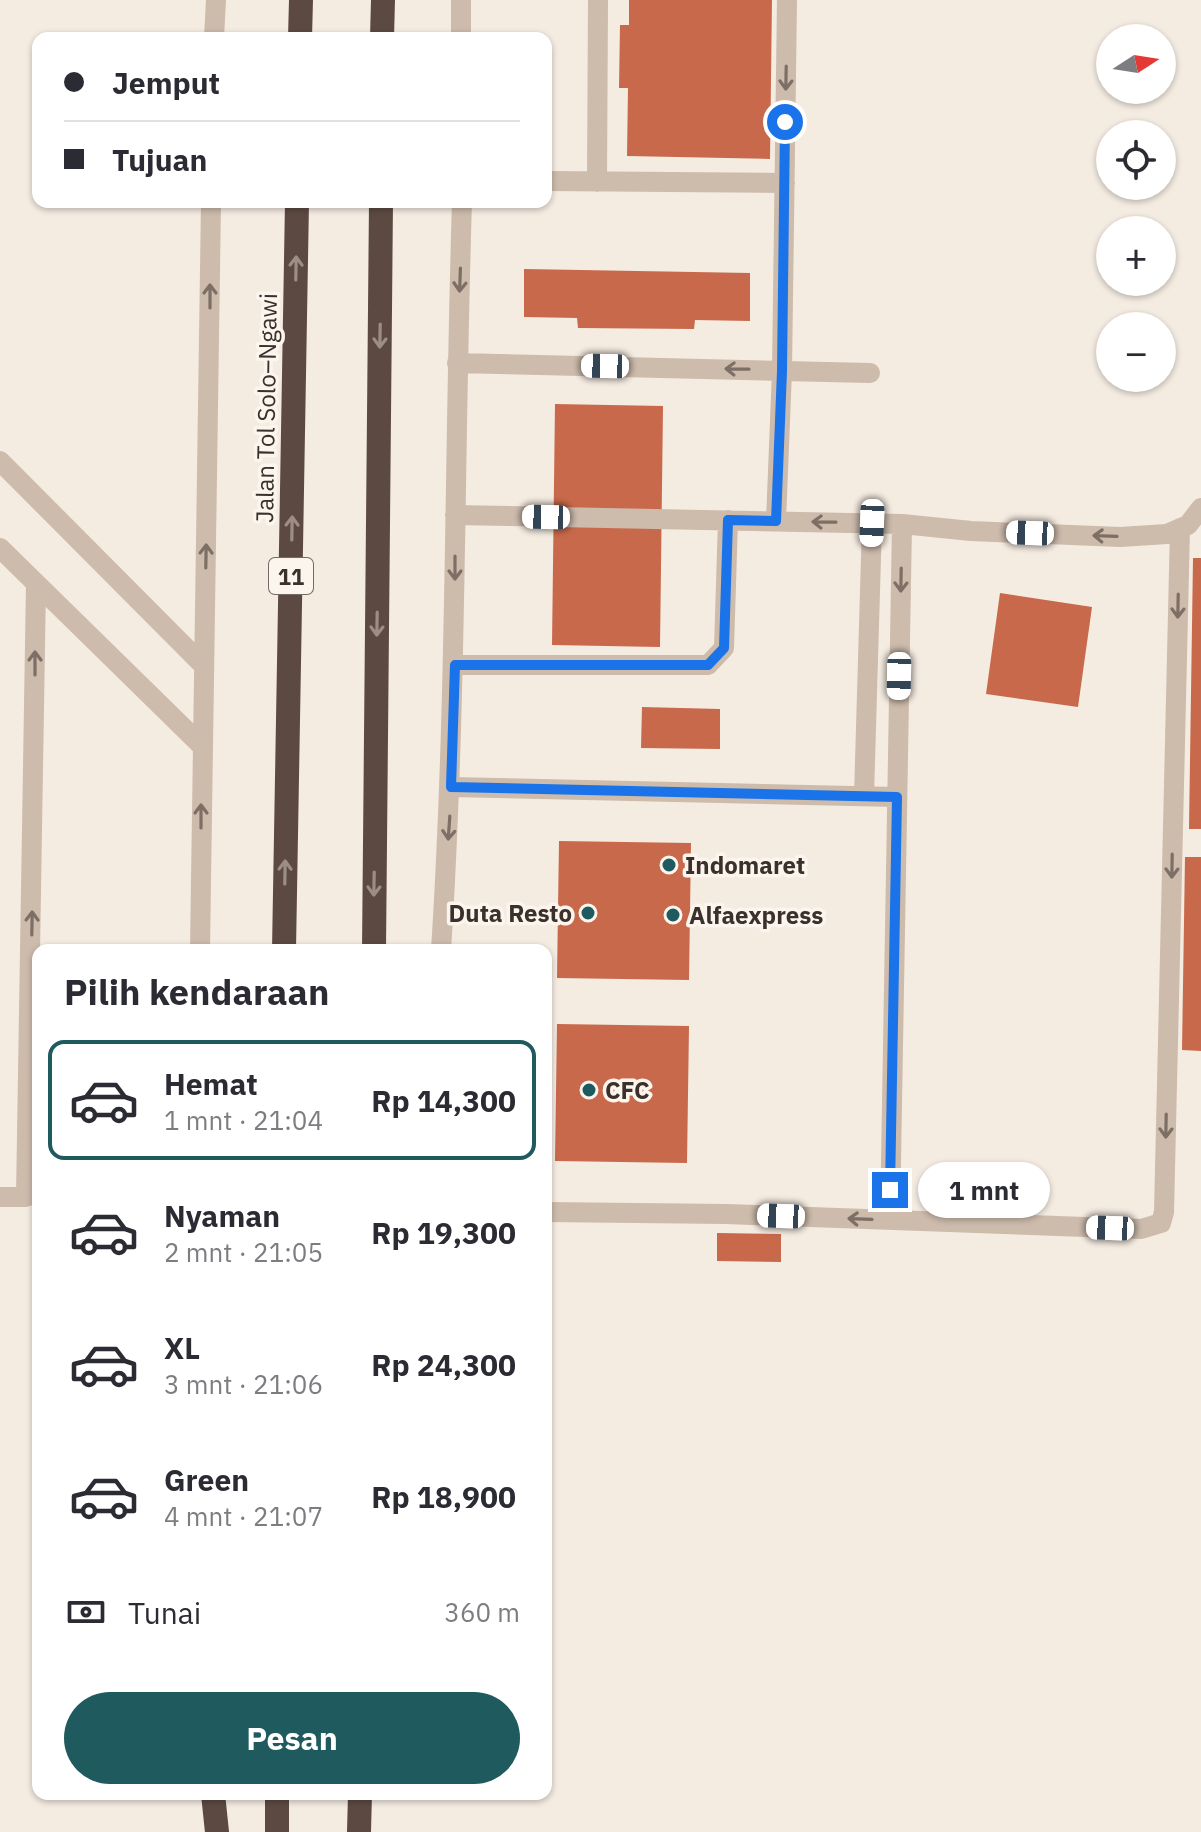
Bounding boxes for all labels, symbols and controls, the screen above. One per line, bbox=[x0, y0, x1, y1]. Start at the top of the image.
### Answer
north arrow bbox=[1096, 24, 1176, 104]
map controls bbox=[1096, 24, 1176, 392]
text: Jemput bbox=[112, 63, 220, 102]
one-way arrow bbox=[778, 64, 794, 91]
route start bbox=[767, 104, 803, 140]
button: locate bbox=[1096, 120, 1176, 200]
text: Tujuan bbox=[112, 140, 207, 179]
button: + bbox=[1096, 216, 1176, 296]
one-way arrow bbox=[288, 255, 304, 282]
one-way arrow bbox=[452, 266, 467, 293]
one-way arrow bbox=[202, 283, 218, 310]
street label: Jalan Tol Solo–Ngawi bbox=[248, 293, 284, 523]
button: − bbox=[1096, 312, 1176, 392]
one-way arrow bbox=[372, 322, 387, 349]
car bbox=[581, 354, 629, 378]
one-way arrow bbox=[724, 362, 751, 377]
car bbox=[859, 499, 885, 547]
car bbox=[522, 505, 570, 529]
one-way arrow bbox=[811, 514, 838, 530]
one-way arrow bbox=[284, 515, 299, 542]
car bbox=[1006, 520, 1054, 546]
one-way arrow bbox=[1092, 529, 1119, 544]
one-way arrow bbox=[199, 543, 214, 570]
one-way arrow bbox=[447, 554, 463, 581]
road number: 11 bbox=[269, 558, 313, 594]
one-way arrow bbox=[893, 566, 909, 593]
one-way arrow bbox=[1170, 592, 1186, 619]
one-way arrow bbox=[369, 610, 385, 637]
one-way arrow bbox=[27, 650, 43, 677]
car bbox=[887, 652, 911, 700]
one-way arrow bbox=[193, 803, 209, 830]
one-way arrow bbox=[441, 814, 456, 841]
place label: Indomaret bbox=[685, 849, 805, 881]
one-way arrow bbox=[1164, 852, 1180, 879]
marker: Indomaret bbox=[660, 856, 678, 874]
one-way arrow bbox=[278, 859, 293, 886]
one-way arrow bbox=[366, 870, 382, 897]
place label: Duta Resto bbox=[449, 897, 572, 929]
place label: Alfaexpress bbox=[689, 899, 823, 931]
marker: Duta Resto bbox=[579, 904, 597, 922]
marker: Alfaexpress bbox=[664, 906, 682, 924]
one-way arrow bbox=[24, 910, 39, 937]
text: Pilih kendaraan bbox=[64, 968, 329, 1015]
icon: car bbox=[68, 1064, 140, 1136]
text: Hemat bbox=[164, 1064, 258, 1103]
place label: CFC bbox=[605, 1074, 650, 1106]
text: Rp 14,300 bbox=[371, 1081, 516, 1120]
marker: CFC bbox=[580, 1081, 598, 1099]
text: 1 mnt · 21:04 bbox=[164, 1103, 323, 1137]
one-way arrow bbox=[1158, 1112, 1174, 1139]
callout: 1 mnt bbox=[918, 1162, 1050, 1218]
route end bbox=[872, 1172, 908, 1208]
text: 1 mnt bbox=[949, 1173, 1019, 1207]
icon: car bbox=[68, 1196, 140, 1268]
text: Nyaman bbox=[164, 1196, 280, 1235]
car bbox=[757, 1203, 805, 1229]
one-way arrow bbox=[847, 1211, 874, 1226]
text: Rp 19,300 bbox=[371, 1213, 516, 1252]
car bbox=[1086, 1215, 1134, 1241]
text: 2 mnt · 21:05 bbox=[164, 1235, 323, 1269]
icon: car bbox=[68, 1328, 140, 1400]
text: XL bbox=[164, 1328, 200, 1367]
text: Rp 24,300 bbox=[371, 1345, 516, 1384]
text: 3 mnt · 21:06 bbox=[164, 1367, 323, 1401]
icon: car bbox=[68, 1460, 140, 1532]
text: Green bbox=[164, 1460, 249, 1499]
text: Rp 18,900 bbox=[371, 1477, 516, 1516]
text: 4 mnt · 21:07 bbox=[164, 1499, 323, 1533]
icon: cash bbox=[64, 1590, 108, 1634]
text: Tunai bbox=[128, 1593, 201, 1632]
text: 360 m bbox=[444, 1595, 520, 1629]
button: Pesan bbox=[64, 1692, 520, 1784]

